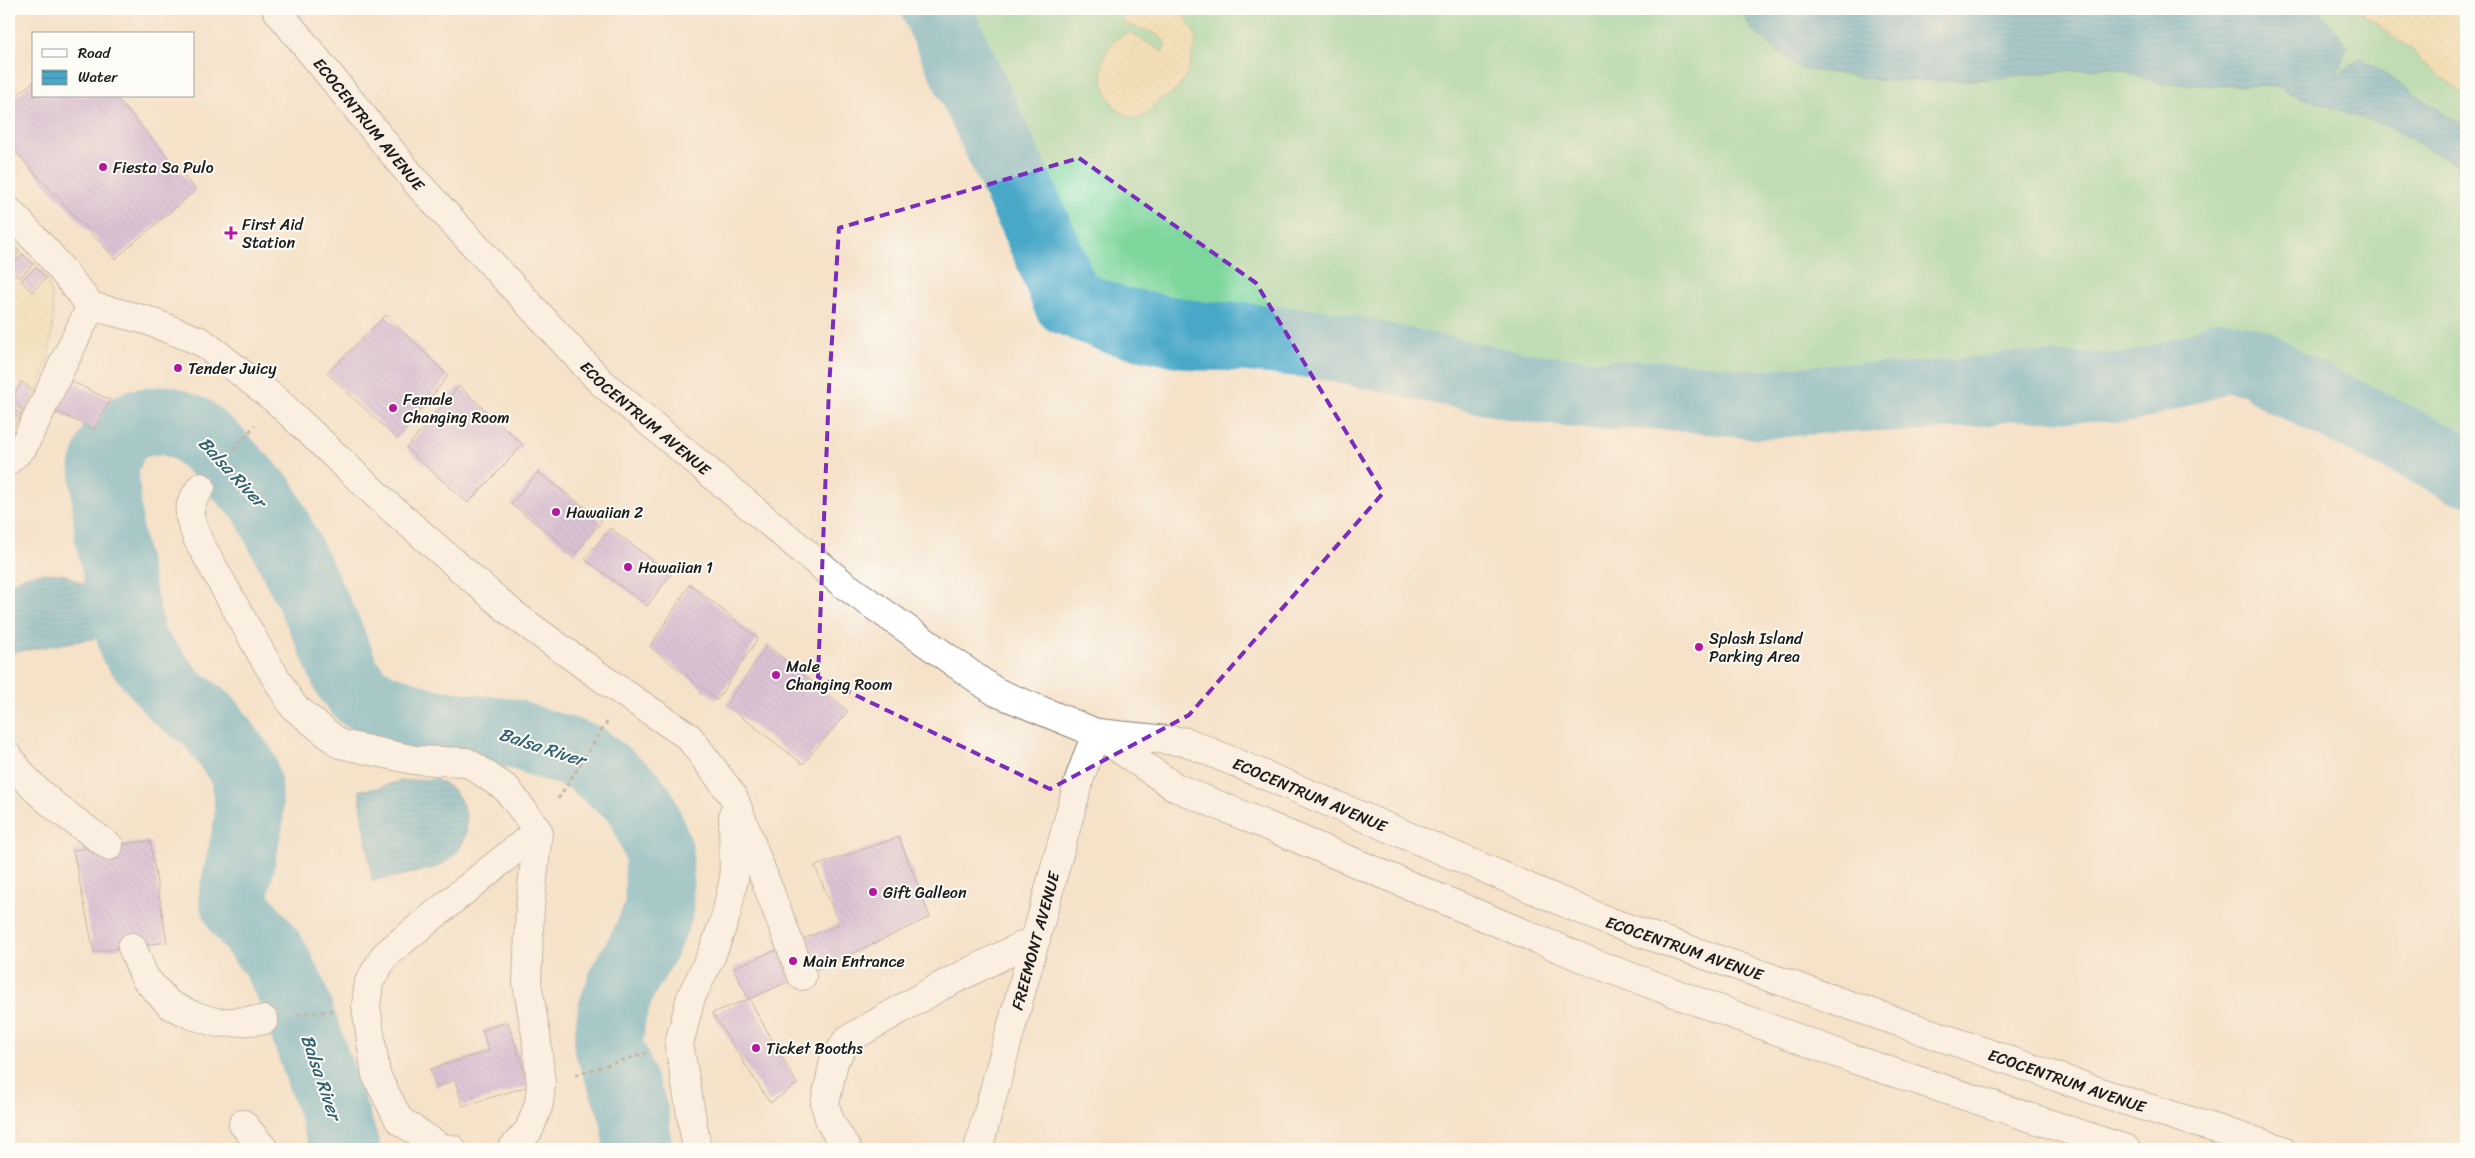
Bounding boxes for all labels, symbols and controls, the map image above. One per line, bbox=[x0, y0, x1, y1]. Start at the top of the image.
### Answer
legend bbox=[32, 32, 195, 98]
text: Road bbox=[78, 40, 111, 66]
street label: ECOCENTRUM AVENUE bbox=[306, 51, 433, 199]
text: Water bbox=[78, 64, 118, 90]
place label: Fiesta Sa Pulo bbox=[113, 153, 214, 182]
marker: Fiesta Sa Pulo bbox=[97, 161, 109, 173]
place label: First Aid Station bbox=[242, 210, 305, 257]
marker: First Aid Station bbox=[224, 226, 238, 240]
place label: Tender Juicy bbox=[188, 354, 277, 383]
street label: ECOCENTRUM AVENUE bbox=[573, 354, 718, 484]
marker: Tender Juicy bbox=[172, 362, 184, 374]
place label: Female Changing Room bbox=[403, 385, 509, 432]
marker: Female Changing Room bbox=[387, 402, 399, 414]
water label: Balsa River bbox=[190, 429, 276, 518]
place label: Hawaiian 2 bbox=[566, 498, 643, 527]
marker: Hawaiian 2 bbox=[550, 506, 562, 518]
place label: Hawaiian 1 bbox=[638, 553, 713, 582]
marker: Hawaiian 1 bbox=[622, 561, 634, 573]
place label: Splash Island Parking Area bbox=[1709, 624, 1804, 671]
marker: Splash Island Parking Area bbox=[1693, 641, 1705, 653]
place label: Male Changing Room bbox=[786, 652, 892, 699]
marker: Male Changing Room bbox=[770, 669, 782, 681]
water label: Balsa River bbox=[495, 718, 592, 777]
street label: ECOCENTRUM AVENUE bbox=[1228, 749, 1392, 841]
street label: FREEMONT AVENUE bbox=[1003, 867, 1069, 1013]
place label: Gift Galleon bbox=[883, 878, 967, 907]
marker: Gift Galleon bbox=[867, 886, 879, 898]
street label: ECOCENTRUM AVENUE bbox=[1602, 908, 1768, 989]
place label: Main Entrance bbox=[803, 947, 905, 976]
marker: Main Entrance bbox=[787, 955, 799, 967]
water label: Balsa River bbox=[291, 1030, 352, 1127]
place label: Ticket Booths bbox=[766, 1034, 863, 1063]
street label: ECOCENTRUM AVENUE bbox=[1984, 1040, 2151, 1122]
marker: Ticket Booths bbox=[750, 1042, 762, 1054]

